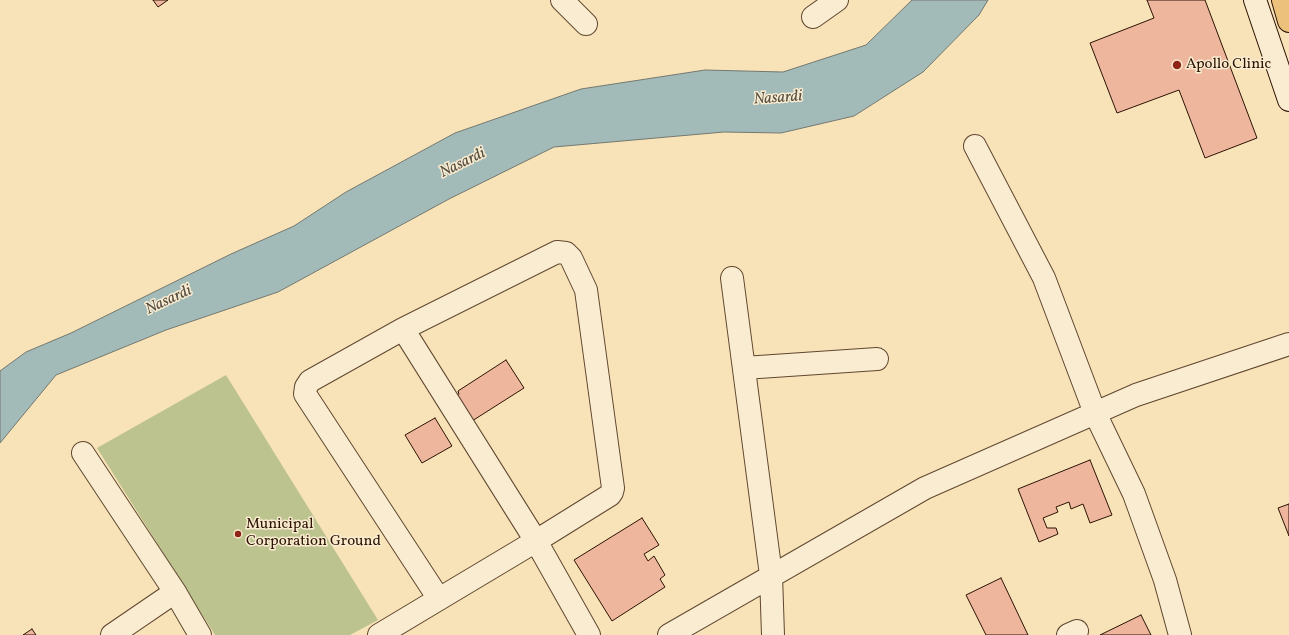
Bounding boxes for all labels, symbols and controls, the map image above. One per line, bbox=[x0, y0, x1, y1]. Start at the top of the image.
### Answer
place label: Apollo Clinic bbox=[1186, 56, 1271, 74]
marker: Apollo Clinic bbox=[1171, 59, 1183, 71]
water label: Nasardi bbox=[753, 88, 803, 110]
water label: Nasardi bbox=[437, 145, 489, 183]
water label: Nasardi bbox=[143, 282, 195, 320]
place label: Municipal Corporation Ground bbox=[246, 516, 381, 551]
marker: Municipal Corporation Ground bbox=[233, 529, 243, 539]

